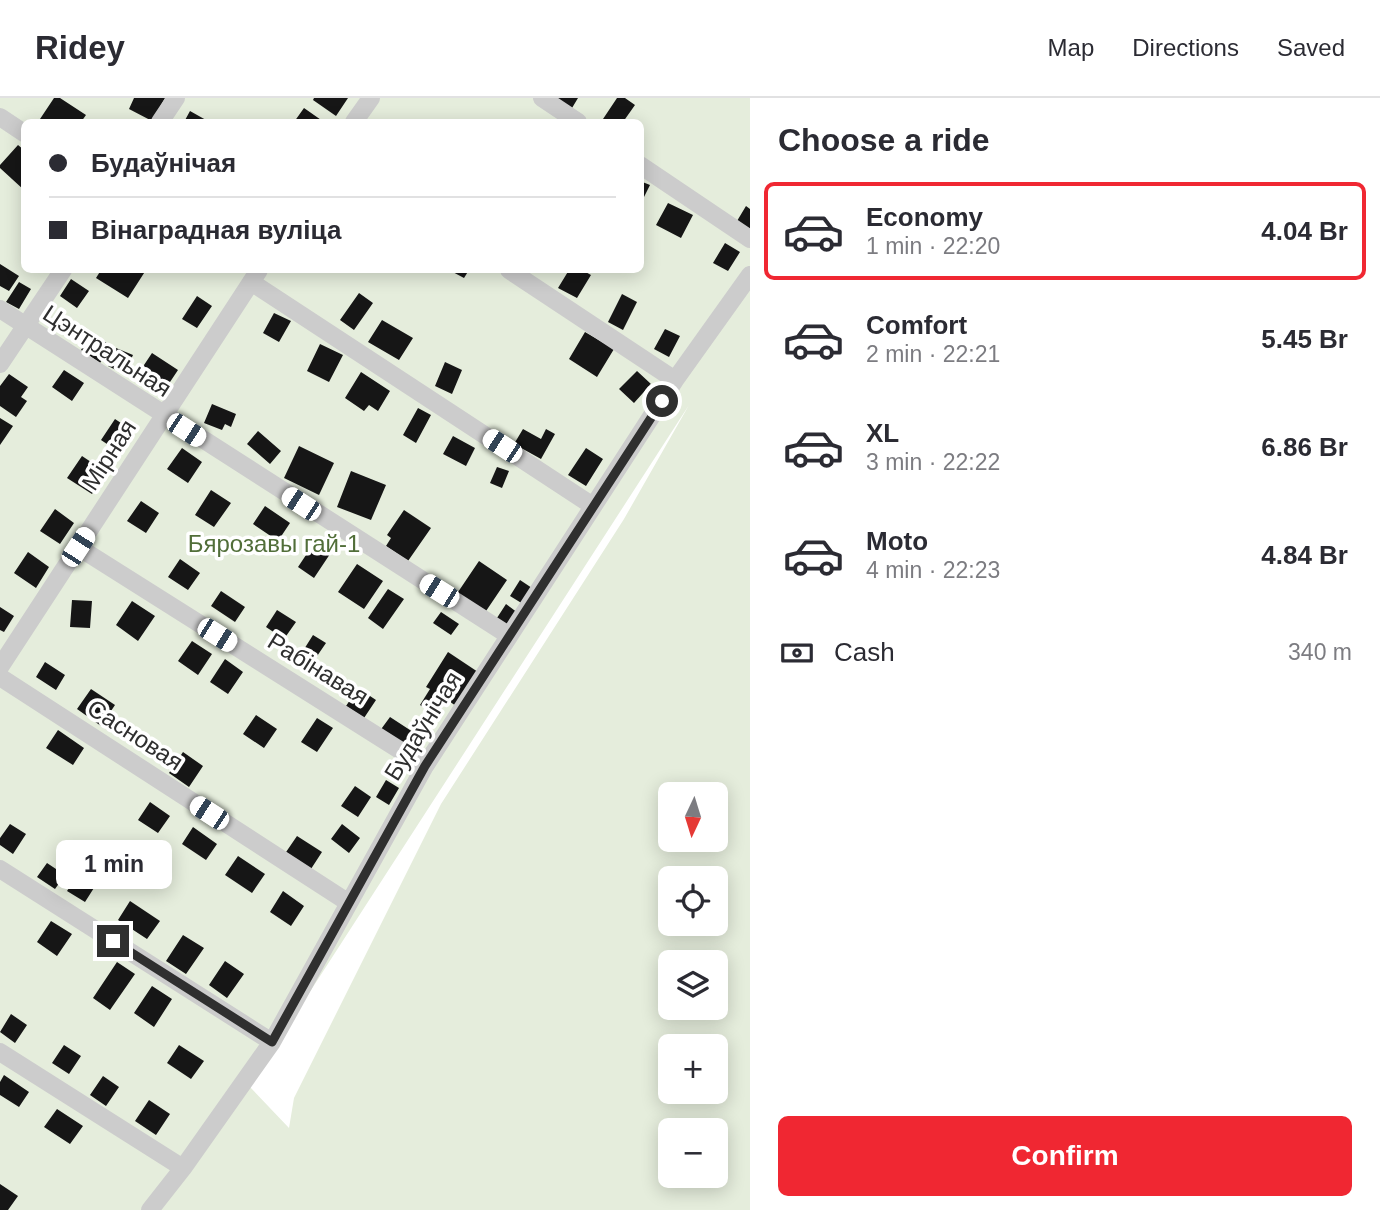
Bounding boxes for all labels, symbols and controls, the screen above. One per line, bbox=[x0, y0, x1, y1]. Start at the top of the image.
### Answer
text: Ridey bbox=[35, 29, 125, 66]
text: Map bbox=[1048, 34, 1094, 61]
text: Directions bbox=[1132, 34, 1239, 61]
text: Saved bbox=[1277, 34, 1345, 61]
text: Choose a ride bbox=[778, 122, 990, 158]
text: Будаўнічая bbox=[91, 148, 236, 178]
icon: car bbox=[782, 200, 845, 263]
text: Economy bbox=[866, 202, 983, 232]
text: Вінаградная вуліца bbox=[91, 215, 341, 245]
text: 4.04 Br bbox=[1261, 216, 1348, 246]
text: 1 min · 22:20 bbox=[866, 233, 1000, 259]
street label: Цэнтральная bbox=[38, 299, 176, 402]
icon: car bbox=[782, 308, 845, 371]
text: Comfort bbox=[866, 310, 967, 340]
text: 5.45 Br bbox=[1261, 324, 1348, 354]
text: 2 min · 22:21 bbox=[866, 341, 1000, 367]
route start bbox=[646, 385, 678, 417]
car bbox=[163, 410, 210, 450]
street label: Мірная bbox=[76, 415, 141, 495]
icon: car bbox=[782, 416, 845, 479]
text: XL bbox=[866, 418, 899, 448]
car bbox=[479, 426, 526, 466]
text: 6.86 Br bbox=[1261, 432, 1348, 462]
text: 3 min · 22:22 bbox=[866, 449, 1000, 475]
car bbox=[278, 484, 325, 524]
car bbox=[58, 524, 99, 570]
icon: car bbox=[782, 524, 845, 587]
text: Moto bbox=[866, 526, 928, 556]
park label: Бярозавы гай-1 bbox=[188, 530, 360, 557]
text: 4.84 Br bbox=[1261, 540, 1348, 570]
text: 4 min · 22:23 bbox=[866, 557, 1000, 583]
car bbox=[416, 571, 463, 611]
car bbox=[194, 615, 241, 655]
street label: Рабінавая bbox=[263, 627, 373, 710]
icon: cash bbox=[778, 634, 816, 672]
text: Cash bbox=[834, 637, 895, 667]
text: 340 m bbox=[1288, 639, 1352, 665]
street label: Будаўнічая bbox=[378, 666, 467, 785]
street label: Сасновая bbox=[82, 694, 188, 775]
north arrow bbox=[658, 782, 728, 852]
map controls bbox=[658, 782, 728, 1188]
car bbox=[186, 793, 233, 833]
callout: 1 min bbox=[55, 840, 171, 888]
text: 1 min bbox=[84, 851, 144, 877]
button: locate bbox=[658, 866, 728, 936]
route end bbox=[97, 925, 129, 957]
button: layers bbox=[658, 950, 728, 1020]
button: + bbox=[658, 1034, 728, 1104]
button: Confirm bbox=[778, 1116, 1352, 1196]
button: − bbox=[658, 1118, 728, 1188]

